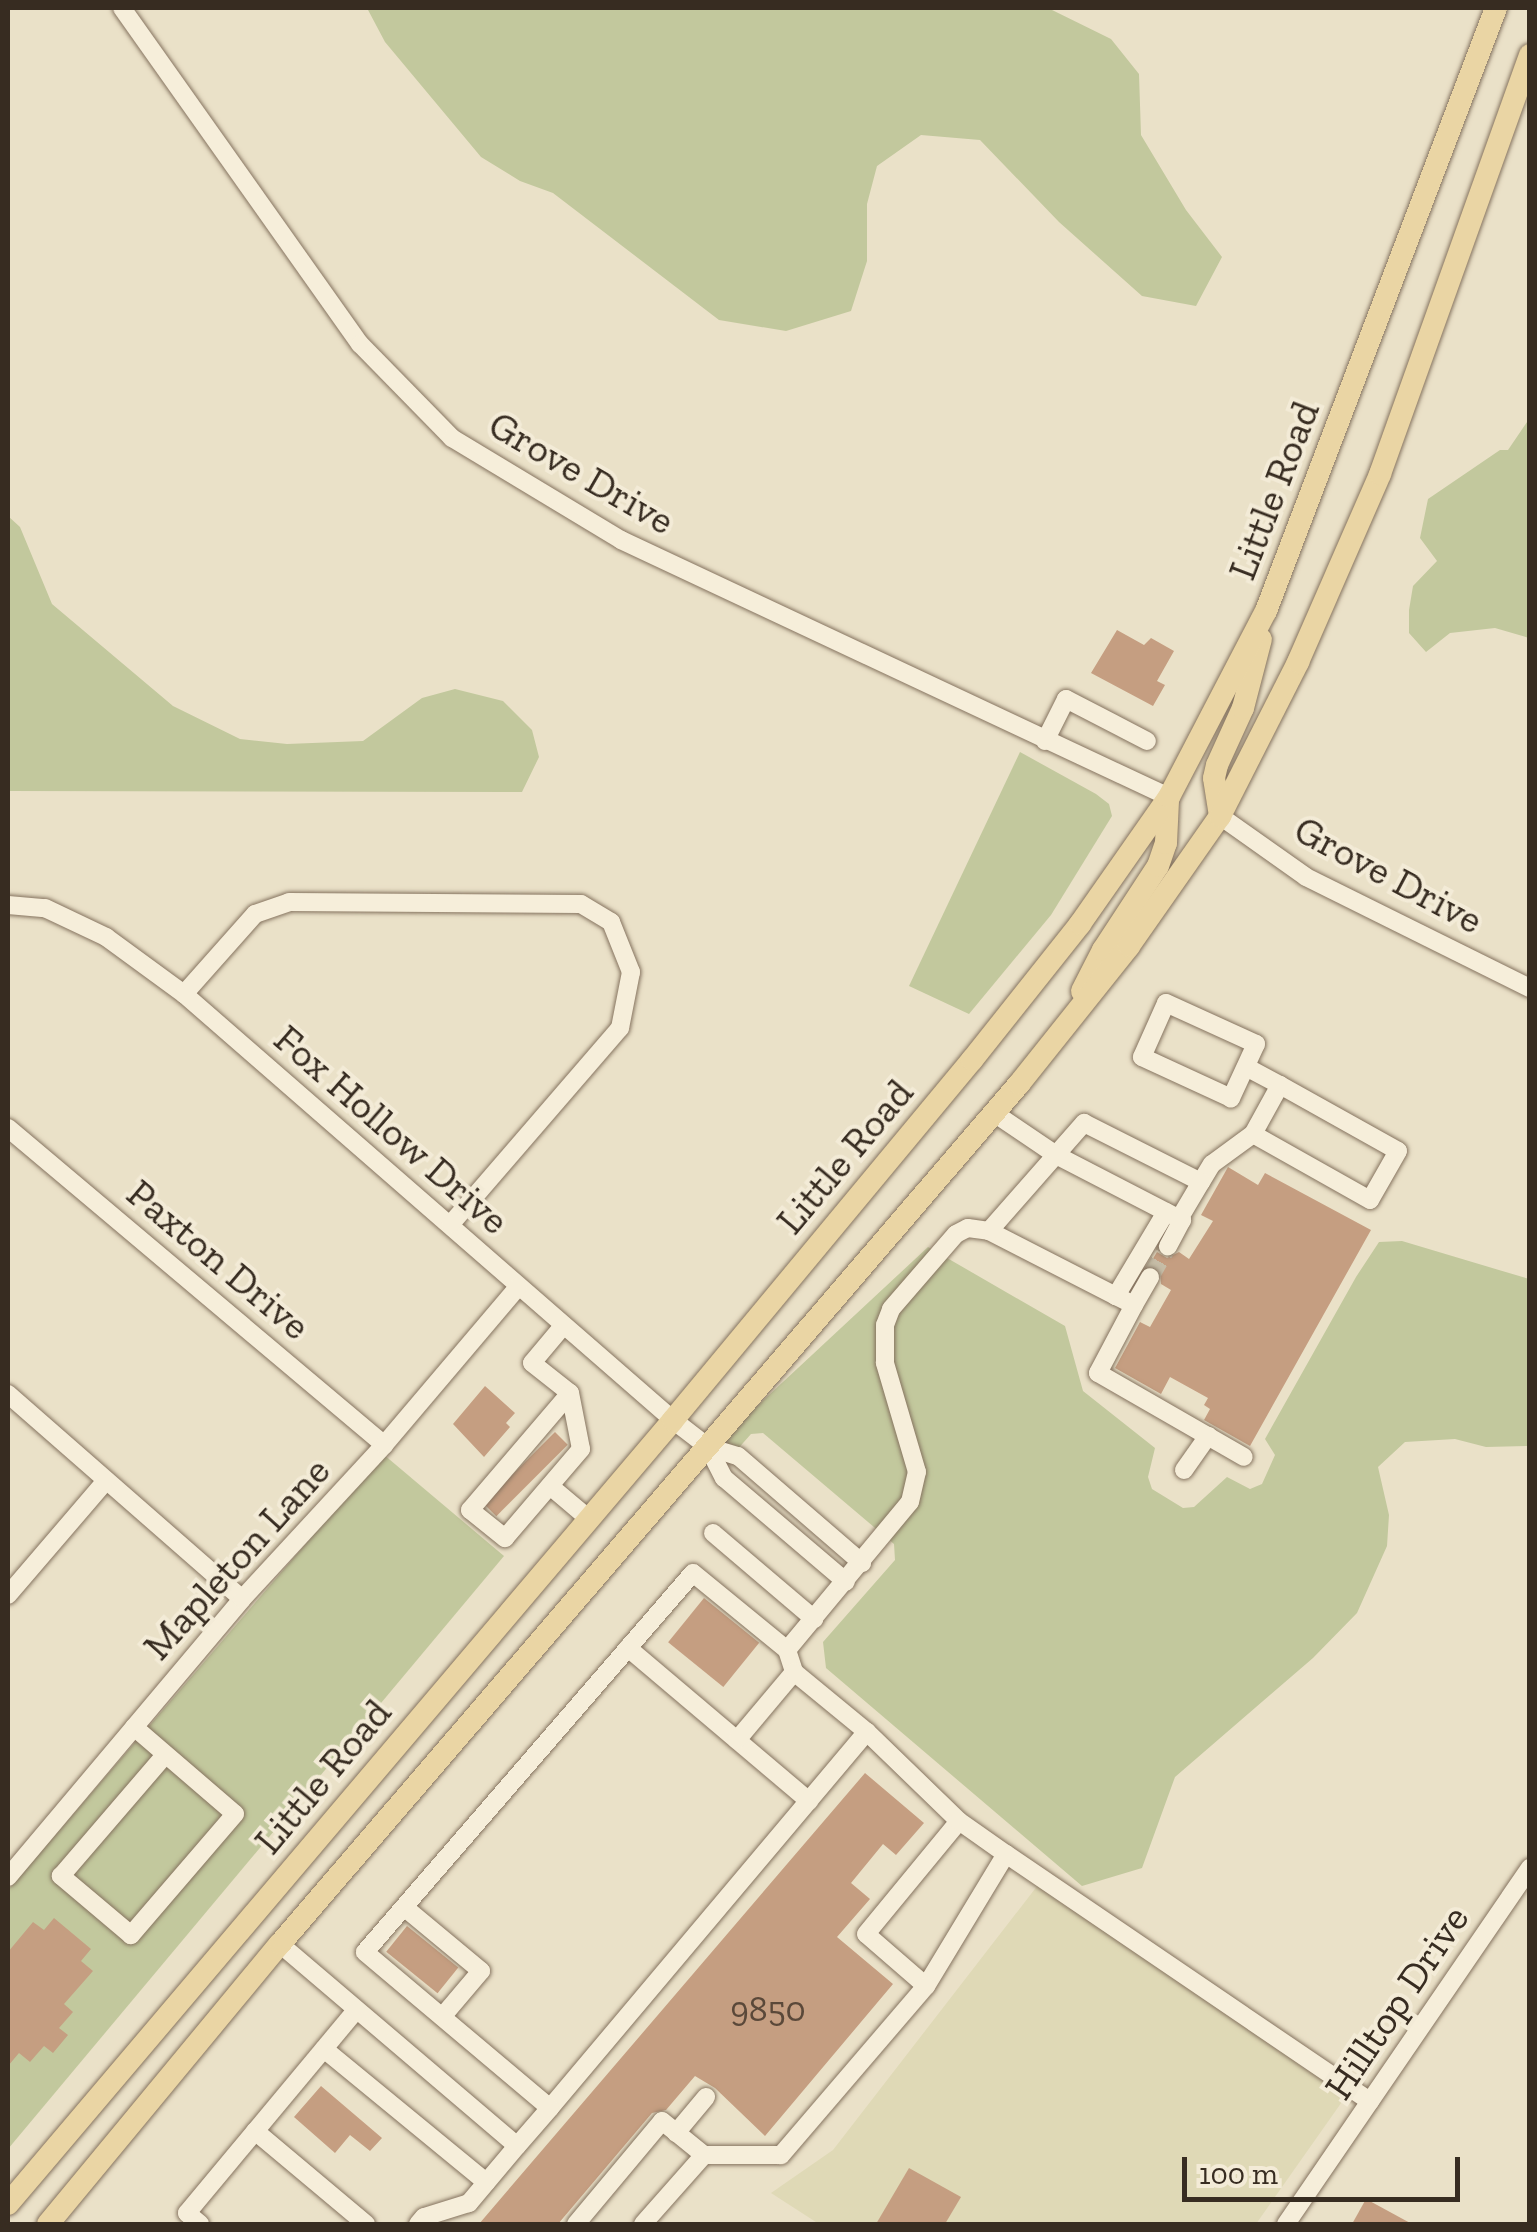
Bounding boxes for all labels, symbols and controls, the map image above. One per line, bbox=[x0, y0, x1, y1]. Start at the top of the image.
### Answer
street label: Little Road bbox=[1217, 394, 1329, 586]
street label: Grove Drive bbox=[481, 400, 683, 544]
street label: Grove Drive bbox=[1287, 804, 1491, 944]
street label: Fox Hollow Drive bbox=[265, 1014, 519, 1244]
street label: Little Road bbox=[765, 1069, 923, 1243]
street label: Paxton Drive bbox=[118, 1169, 320, 1349]
street label: Mapleton Lane bbox=[133, 1447, 339, 1669]
street label: Little Road bbox=[243, 1689, 401, 1863]
street label: Hilltop Drive bbox=[1314, 1896, 1478, 2108]
house number: 9850 bbox=[730, 1988, 806, 2030]
scale bar bbox=[1187, 2137, 1464, 2199]
text: 100 m bbox=[1199, 2156, 1278, 2192]

